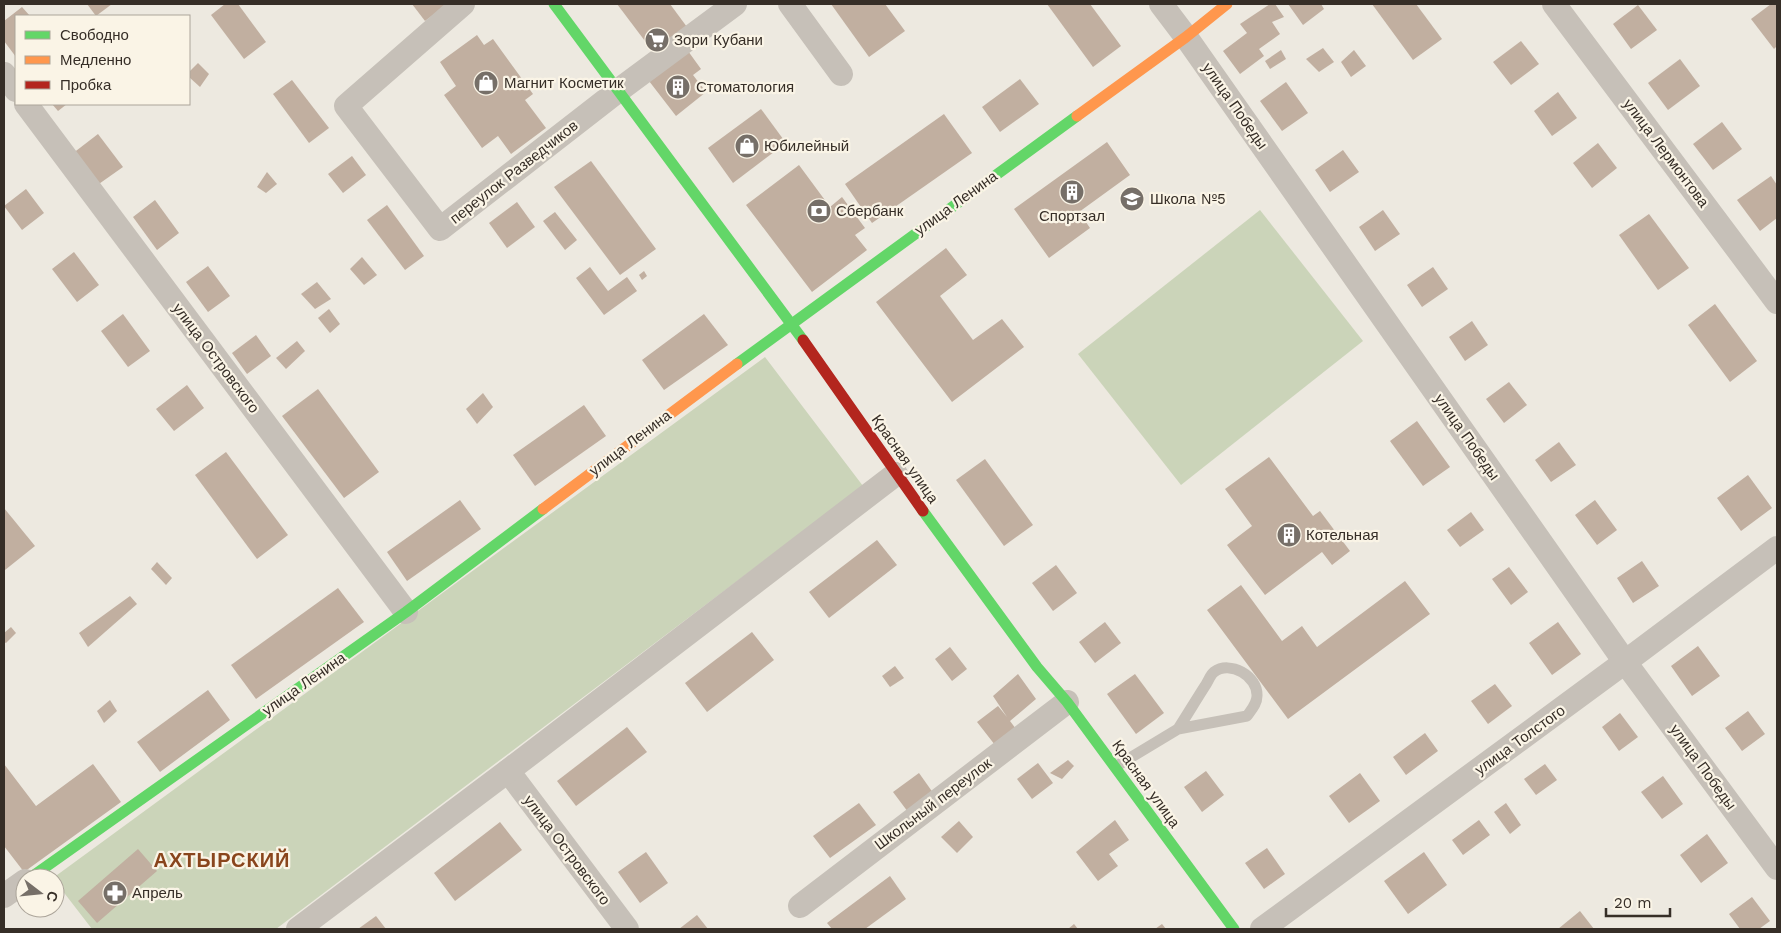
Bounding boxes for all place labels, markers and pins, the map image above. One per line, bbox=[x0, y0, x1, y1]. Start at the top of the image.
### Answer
supermarket icon: Зори Кубани bbox=[644, 27, 670, 53]
place label: Зори Кубани bbox=[674, 31, 763, 49]
shop icon: Магнит Косметик bbox=[473, 70, 499, 96]
place label: Магнит Косметик bbox=[504, 74, 624, 92]
building icon: Стоматология bbox=[665, 74, 691, 100]
place label: Стоматология bbox=[696, 78, 794, 96]
shop icon: Юбилейный bbox=[734, 133, 760, 159]
place label: Юбилейный bbox=[764, 137, 849, 155]
building icon: Спортзал bbox=[1059, 179, 1085, 205]
school or university icon: Школа №5 bbox=[1119, 186, 1145, 212]
place label: Школа №5 bbox=[1150, 190, 1226, 208]
bank icon: Сбербанк bbox=[806, 198, 832, 224]
place label: Сбербанк bbox=[836, 202, 904, 220]
place label: Спортзал bbox=[1039, 207, 1105, 225]
building icon: Котельная bbox=[1276, 522, 1302, 548]
place label: Котельная bbox=[1306, 526, 1379, 544]
pharmacy icon: Апрель bbox=[102, 880, 128, 906]
place label: Апрель bbox=[132, 884, 183, 902]

